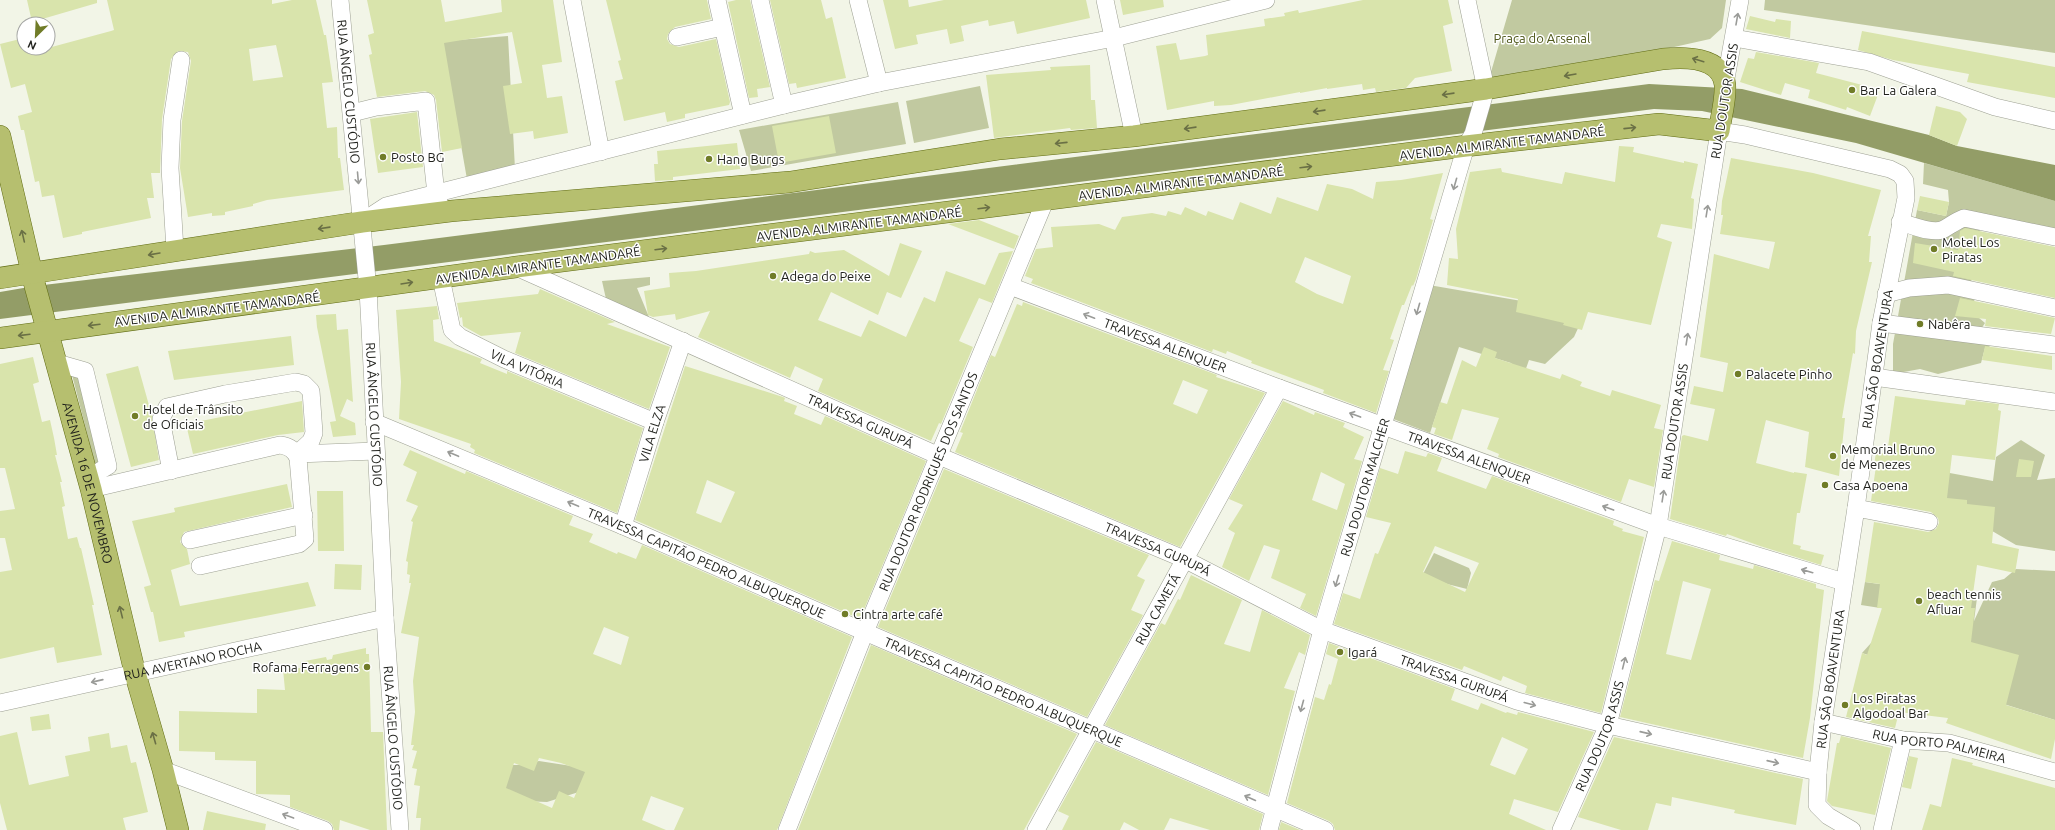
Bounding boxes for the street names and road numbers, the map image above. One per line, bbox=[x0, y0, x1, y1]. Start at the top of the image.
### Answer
street label: RUA ÂNGELO CUSTÓDIO bbox=[335, 19, 363, 164]
street label: RUA DOUTOR ASSIS bbox=[1708, 42, 1740, 160]
street label: AVENIDA ALMIRANTE TAMANDARÉ bbox=[1398, 122, 1605, 163]
street label: AVENIDA ALMIRANTE TAMANDARÉ bbox=[1077, 162, 1284, 203]
street label: AVENIDA ALMIRANTE TAMANDARÉ bbox=[755, 203, 962, 244]
street label: AVENIDA ALMIRANTE TAMANDARÉ bbox=[435, 243, 641, 286]
street label: AVENIDA ALMIRANTE TAMANDARÉ bbox=[113, 288, 320, 329]
street label: RUA SÃO BOAVENTURA bbox=[1859, 288, 1895, 429]
street label: TRAVESSA ALENQUER bbox=[1102, 315, 1229, 374]
street label: RUA ÂNGELO CUSTÓDIO bbox=[364, 342, 385, 487]
street label: VILA VITÓRIA bbox=[488, 346, 567, 390]
street label: RUA DOUTOR ASSIS bbox=[1658, 362, 1690, 480]
street label: RUA DOUTOR RODRIGUES DOS SANTOS bbox=[876, 370, 980, 593]
street label: TRAVESSA GURUPÁ bbox=[805, 391, 916, 451]
street label: AVENIDA 16 DE NOVEMBRO bbox=[60, 401, 116, 565]
street label: VILA ELZA bbox=[636, 402, 668, 464]
street label: RUA DOUTOR MALCHER bbox=[1337, 416, 1392, 558]
street label: TRAVESSA ALENQUER bbox=[1406, 428, 1533, 486]
street label: TRAVESSA CAPITÃO PEDRO ALBUQUERQUE bbox=[585, 505, 828, 621]
street label: TRAVESSA GURUPÁ bbox=[1103, 520, 1214, 579]
street label: RUA CAMETÁ bbox=[1132, 570, 1183, 647]
street label: RUA SÃO BOAVENTURA bbox=[1813, 608, 1847, 750]
street label: TRAVESSA CAPITÃO PEDRO ALBUQUERQUE bbox=[882, 634, 1125, 749]
street label: RUA AVERTANO ROCHA bbox=[122, 638, 263, 683]
street label: TRAVESSA GURUPÁ bbox=[1398, 652, 1511, 704]
street label: RUA ÂNGELO CUSTÓDIO bbox=[381, 665, 406, 811]
street label: RUA DOUTOR ASSIS bbox=[1572, 679, 1626, 793]
street label: RUA PORTO PALMEIRA bbox=[1871, 726, 2008, 765]

